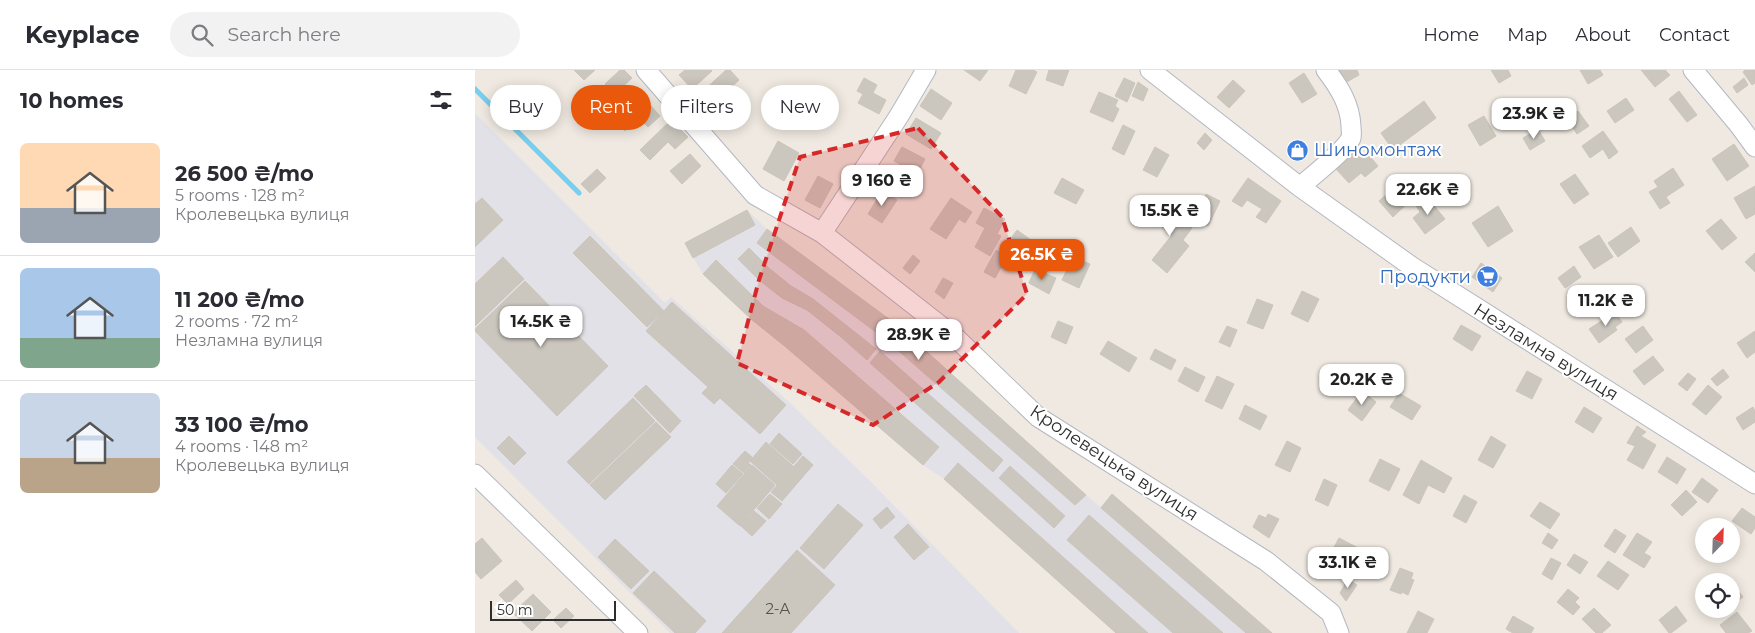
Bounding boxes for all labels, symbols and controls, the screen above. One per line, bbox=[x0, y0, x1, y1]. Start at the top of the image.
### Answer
search box bbox=[170, 12, 520, 57]
text: Keyplace bbox=[25, 20, 140, 49]
icon: search bbox=[188, 21, 216, 49]
text: Search here bbox=[228, 23, 341, 46]
text: Home bbox=[1423, 24, 1479, 46]
text: Map bbox=[1507, 24, 1547, 46]
text: About bbox=[1575, 24, 1631, 46]
text: Contact bbox=[1659, 24, 1730, 46]
chip: Buy bbox=[490, 85, 561, 130]
chip: Rent bbox=[571, 85, 651, 130]
chip: Filters bbox=[661, 85, 751, 130]
chip: New bbox=[761, 85, 839, 130]
icon: filters bbox=[427, 86, 455, 114]
text: 10 homes bbox=[20, 88, 123, 113]
pin: 23.9K ₴ bbox=[1488, 98, 1580, 140]
text: 23.9K ₴ bbox=[1503, 104, 1565, 123]
shop icon: Шиномонтаж bbox=[1286, 138, 1310, 162]
place label: Шиномонтаж bbox=[1314, 139, 1441, 161]
text: 26 500 ₴/mo bbox=[175, 161, 314, 186]
icon: home bbox=[60, 163, 120, 223]
pin: 9 160 ₴ bbox=[836, 164, 928, 207]
text: 9 160 ₴ bbox=[852, 171, 912, 190]
pin: 22.6K ₴ bbox=[1382, 174, 1474, 216]
text: 22.6K ₴ bbox=[1397, 180, 1459, 199]
text: 5 rooms · 128 m² bbox=[175, 186, 305, 205]
pin: 15.5K ₴ bbox=[1124, 194, 1216, 237]
text: 15.5K ₴ bbox=[1140, 201, 1200, 220]
text: Кролевецька вулиця bbox=[175, 205, 349, 224]
pin: 26.5K ₴ bbox=[996, 238, 1088, 281]
text: 26.5K ₴ bbox=[1010, 245, 1074, 264]
supermarket icon: Продукти bbox=[1475, 265, 1499, 289]
place label: Продукти bbox=[1379, 266, 1471, 288]
pin: 11.2K ₴ bbox=[1560, 284, 1652, 327]
text: 11 200 ₴/mo bbox=[175, 287, 304, 312]
icon: home bbox=[60, 288, 120, 348]
text: 11.2K ₴ bbox=[1578, 291, 1634, 310]
street label: Незламна вулиця bbox=[1470, 299, 1622, 405]
pin: 14.5K ₴ bbox=[495, 306, 587, 348]
text: 2 rooms · 72 m² bbox=[175, 312, 298, 331]
text: 14.5K ₴ bbox=[511, 312, 571, 331]
pin: 28.9K ₴ bbox=[873, 318, 965, 361]
text: 28.9K ₴ bbox=[887, 325, 951, 344]
text: Незламна вулиця bbox=[175, 331, 323, 350]
pin: 20.2K ₴ bbox=[1316, 364, 1408, 406]
text: 20.2K ₴ bbox=[1330, 370, 1394, 389]
street label: Кролевецька вулиця bbox=[1026, 400, 1202, 526]
text: 33 100 ₴/mo bbox=[175, 412, 309, 437]
icon: home bbox=[60, 413, 120, 473]
text: 4 rooms · 148 m² bbox=[175, 437, 308, 456]
text: Кролевецька вулиця bbox=[175, 456, 349, 475]
north arrow bbox=[1695, 518, 1740, 562]
map controls bbox=[1695, 518, 1740, 618]
pin: 33.1K ₴ bbox=[1302, 546, 1394, 589]
text: 33.1K ₴ bbox=[1319, 553, 1377, 572]
button: locate bbox=[1695, 573, 1740, 618]
scale bar bbox=[490, 598, 616, 621]
house number: 2-А bbox=[765, 599, 791, 618]
text: 50 m bbox=[497, 601, 533, 619]

